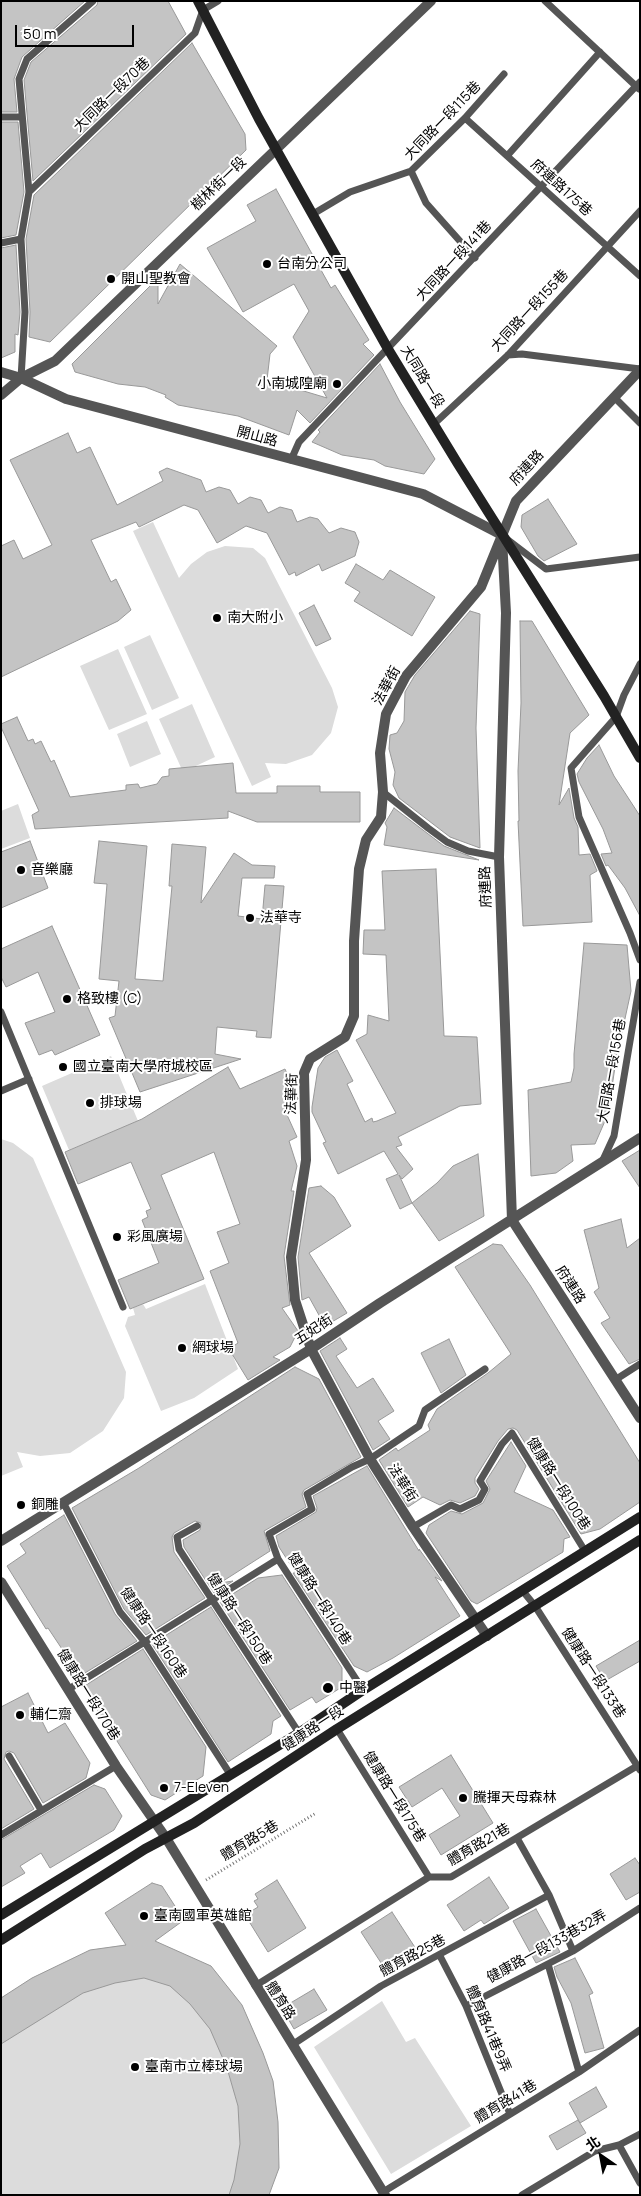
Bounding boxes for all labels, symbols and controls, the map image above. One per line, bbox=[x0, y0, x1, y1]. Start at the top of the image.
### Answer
scale bar bbox=[18, 15, 136, 47]
text: 50 m bbox=[23, 23, 57, 44]
street label: 大同路一段70巷 bbox=[70, 54, 154, 136]
street label: 大同路一段115巷 bbox=[401, 78, 485, 164]
street label: 樹林街一段 bbox=[188, 154, 250, 214]
street label: 府連路175巷 bbox=[527, 156, 595, 220]
street label: 大同路一段141巷 bbox=[413, 218, 495, 304]
place label: 台南分公司 bbox=[277, 256, 347, 272]
marker: 台南分公司 bbox=[261, 258, 273, 270]
street label: 大同路一段155巷 bbox=[488, 267, 572, 355]
place label: 開山聖教會 bbox=[121, 271, 191, 287]
marker: 開山聖教會 bbox=[105, 273, 117, 285]
street label: 大同路一段 bbox=[397, 343, 447, 411]
place label: 小南城隍廟 bbox=[257, 376, 327, 392]
marker: 小南城隍廟 bbox=[331, 378, 343, 390]
street label: 開山路 bbox=[235, 423, 279, 451]
street label: 府連路 bbox=[507, 447, 547, 489]
place label: 南大附小 bbox=[227, 610, 283, 626]
marker: 南大附小 bbox=[211, 612, 223, 624]
street label: 法華街 bbox=[369, 664, 405, 708]
place label: 音樂廳 bbox=[31, 862, 73, 878]
marker: 音樂廳 bbox=[15, 864, 27, 876]
street label: 府連路 bbox=[477, 866, 495, 908]
place label: 法華寺 bbox=[260, 910, 302, 926]
marker: 法華寺 bbox=[244, 912, 256, 924]
place label: 格致樓 (C) bbox=[77, 991, 142, 1007]
marker: 格致樓 (C) bbox=[61, 993, 73, 1005]
street label: 大同路一段156巷 bbox=[595, 1017, 629, 1125]
place label: 國立臺南大學府城校區 bbox=[73, 1059, 213, 1075]
marker: 國立臺南大學府城校區 bbox=[57, 1061, 69, 1073]
street label: 法華街 bbox=[283, 1073, 301, 1115]
place label: 排球場 bbox=[100, 1095, 142, 1111]
marker: 排球場 bbox=[84, 1097, 96, 1109]
place label: 彩風廣場 bbox=[127, 1229, 183, 1245]
marker: 彩風廣場 bbox=[111, 1231, 123, 1243]
street label: 府連路 bbox=[552, 1263, 588, 1307]
street label: 五妃街 bbox=[292, 1312, 336, 1348]
place label: 網球場 bbox=[192, 1340, 234, 1356]
marker: 網球場 bbox=[176, 1342, 188, 1354]
street label: 健康路一段100巷 bbox=[523, 1434, 593, 1534]
street label: 法華街 bbox=[384, 1461, 420, 1505]
place label: 銅雕 bbox=[31, 1497, 59, 1513]
marker: 銅雕 bbox=[15, 1499, 27, 1511]
street label: 健康路一段140巷 bbox=[284, 1549, 354, 1649]
street label: 健康路一段150巷 bbox=[203, 1570, 275, 1668]
street label: 健康路一段160巷 bbox=[116, 1584, 190, 1682]
street label: 健康路一段133巷 bbox=[557, 1624, 629, 1722]
street label: 健康路一段170巷 bbox=[53, 1646, 123, 1744]
place label: 中醫 bbox=[339, 1680, 367, 1696]
marker: 中醫 bbox=[321, 1681, 335, 1695]
street label: 健康路一段 bbox=[279, 1703, 347, 1755]
place label: 輔仁齋 bbox=[30, 1707, 72, 1723]
marker: 輔仁齋 bbox=[14, 1709, 26, 1721]
street label: 健康路一段175巷 bbox=[359, 1748, 429, 1846]
place label: 7-Eleven bbox=[174, 1780, 229, 1796]
marker: 7-Eleven bbox=[158, 1782, 170, 1794]
place label: 騰揮天母森林 bbox=[473, 1790, 557, 1806]
marker: 騰揮天母森林 bbox=[457, 1792, 469, 1804]
street label: 體育路5巷 bbox=[218, 1817, 282, 1865]
street label: 體育路21巷 bbox=[445, 1820, 513, 1870]
street label: 健康路一段133巷32弄 bbox=[484, 1907, 610, 1987]
place label: 臺南國軍英雄館 bbox=[154, 1908, 252, 1924]
marker: 臺南國軍英雄館 bbox=[138, 1910, 150, 1922]
street label: 體育路25巷 bbox=[377, 1932, 449, 1980]
street label: 體育路 bbox=[262, 1979, 298, 2023]
street label: 體育路41巷9弄 bbox=[462, 1983, 514, 2075]
place label: 臺南市立棒球場 bbox=[145, 2059, 243, 2075]
marker: 臺南市立棒球場 bbox=[129, 2061, 141, 2073]
street label: 體育路41巷 bbox=[472, 2077, 540, 2127]
north arrow bbox=[576, 2131, 626, 2181]
text: 北 bbox=[582, 2131, 604, 2155]

